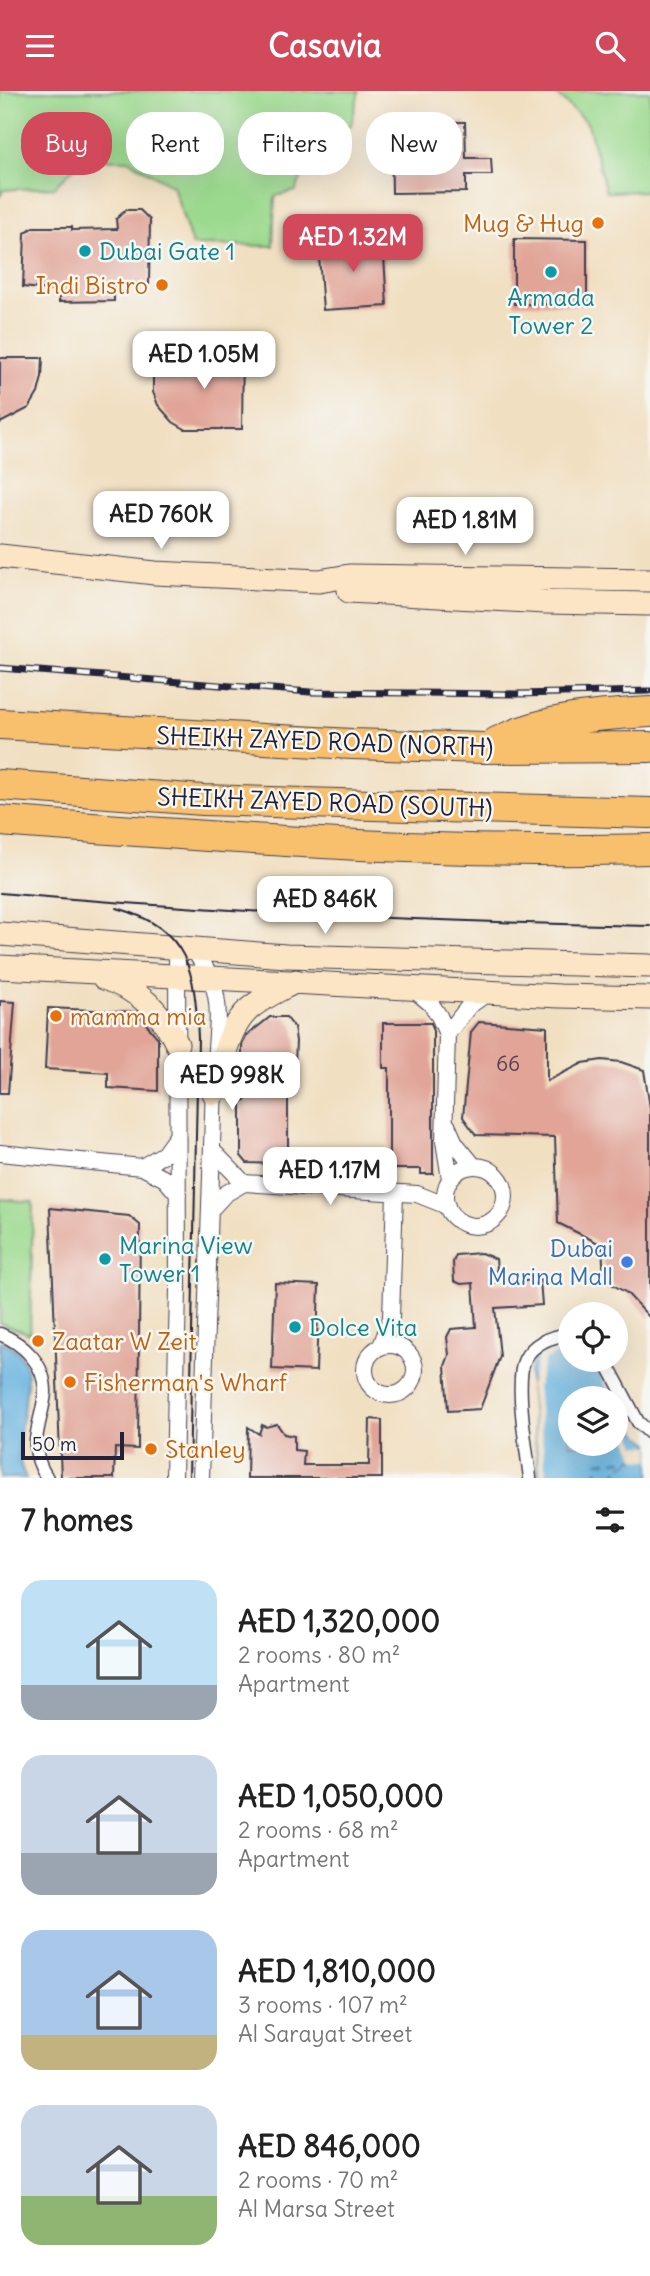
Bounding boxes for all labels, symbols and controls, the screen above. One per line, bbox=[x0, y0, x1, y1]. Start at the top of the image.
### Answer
text: Casavia bbox=[269, 25, 381, 66]
icon: menu bbox=[21, 27, 59, 65]
icon: search bbox=[591, 27, 629, 65]
chip: Buy bbox=[21, 112, 112, 175]
chip: Rent bbox=[126, 112, 224, 175]
chip: Filters bbox=[238, 112, 352, 175]
chip: New bbox=[366, 112, 462, 175]
place label: Mug & Hug bbox=[463, 208, 584, 238]
pin: AED 1.32M bbox=[273, 215, 433, 274]
marker: Mug & Hug bbox=[590, 215, 606, 231]
text: AED 1.32M bbox=[299, 222, 407, 251]
place label: Dubai Gate 1 bbox=[99, 236, 235, 266]
marker: Dubai Gate 1 bbox=[77, 243, 93, 259]
marker: Armada Tower 2 bbox=[543, 264, 559, 280]
place label: Indi Bistro bbox=[35, 270, 148, 300]
marker: Indi Bistro bbox=[154, 277, 170, 293]
place label: Armada Tower 2 bbox=[507, 282, 595, 340]
pin: AED 1.05M bbox=[124, 331, 284, 391]
text: AED 1.05M bbox=[149, 339, 260, 368]
pin: AED 760K bbox=[89, 491, 233, 551]
pin: AED 1.81M bbox=[385, 497, 545, 557]
text: AED 760K bbox=[109, 499, 213, 528]
text: AED 1.81M bbox=[412, 505, 518, 534]
street label: SHEIKH ZAYED ROAD (NORTH) bbox=[156, 720, 494, 762]
street label: SHEIKH ZAYED ROAD (SOUTH) bbox=[157, 781, 493, 823]
pin: AED 846K bbox=[253, 877, 397, 936]
text: AED 846K bbox=[273, 884, 377, 913]
place label: mamma mia bbox=[70, 1001, 206, 1031]
marker: mamma mia bbox=[48, 1008, 64, 1024]
house number: 66 bbox=[496, 1050, 520, 1077]
pin: AED 998K bbox=[160, 1053, 304, 1112]
text: AED 998K bbox=[180, 1060, 284, 1089]
pin: AED 1.17M bbox=[250, 1147, 410, 1207]
text: AED 1.17M bbox=[279, 1155, 381, 1184]
place label: Marina View Tower 1 bbox=[119, 1230, 253, 1288]
place label: Dubai Marina Mall bbox=[488, 1233, 613, 1291]
marker: Marina View Tower 1 bbox=[97, 1251, 113, 1267]
marker: Dubai Marina Mall bbox=[619, 1254, 635, 1270]
map controls bbox=[558, 1302, 628, 1456]
button: locate bbox=[558, 1302, 628, 1372]
place label: Dolce Vita bbox=[309, 1312, 417, 1342]
marker: Dolce Vita bbox=[287, 1319, 303, 1335]
place label: Zaatar W Zeit bbox=[52, 1326, 197, 1356]
marker: Zaatar W Zeit bbox=[30, 1333, 46, 1349]
place label: Fisherman's Wharf bbox=[84, 1367, 288, 1397]
marker: Fisherman's Wharf bbox=[62, 1374, 78, 1390]
button: layers bbox=[558, 1386, 628, 1456]
scale bar bbox=[21, 1429, 124, 1461]
text: 50 m bbox=[32, 1432, 77, 1456]
place label: Stanley bbox=[165, 1434, 246, 1464]
marker: Stanley bbox=[143, 1441, 159, 1457]
text: 7 homes bbox=[21, 1501, 133, 1539]
icon: filters bbox=[591, 1501, 629, 1539]
text: AED 1,320,000 bbox=[238, 1602, 440, 1640]
icon: home bbox=[77, 1608, 161, 1692]
text: 2 rooms · 80 m² bbox=[238, 1640, 400, 1669]
text: Apartment bbox=[238, 1669, 350, 1698]
text: AED 1,050,000 bbox=[238, 1777, 444, 1815]
icon: home bbox=[77, 1783, 161, 1867]
text: 2 rooms · 68 m² bbox=[238, 1815, 399, 1844]
text: Apartment bbox=[238, 1844, 350, 1873]
text: AED 1,810,000 bbox=[238, 1952, 436, 1990]
icon: home bbox=[77, 1958, 161, 2042]
text: 3 rooms · 107 m² bbox=[238, 1990, 408, 2019]
text: Al Sarayat Street bbox=[238, 2019, 412, 2048]
text: AED 846,000 bbox=[238, 2127, 421, 2165]
icon: home bbox=[77, 2133, 161, 2217]
text: 2 rooms · 70 m² bbox=[238, 2165, 398, 2194]
text: Al Marsa Street bbox=[238, 2194, 395, 2223]

